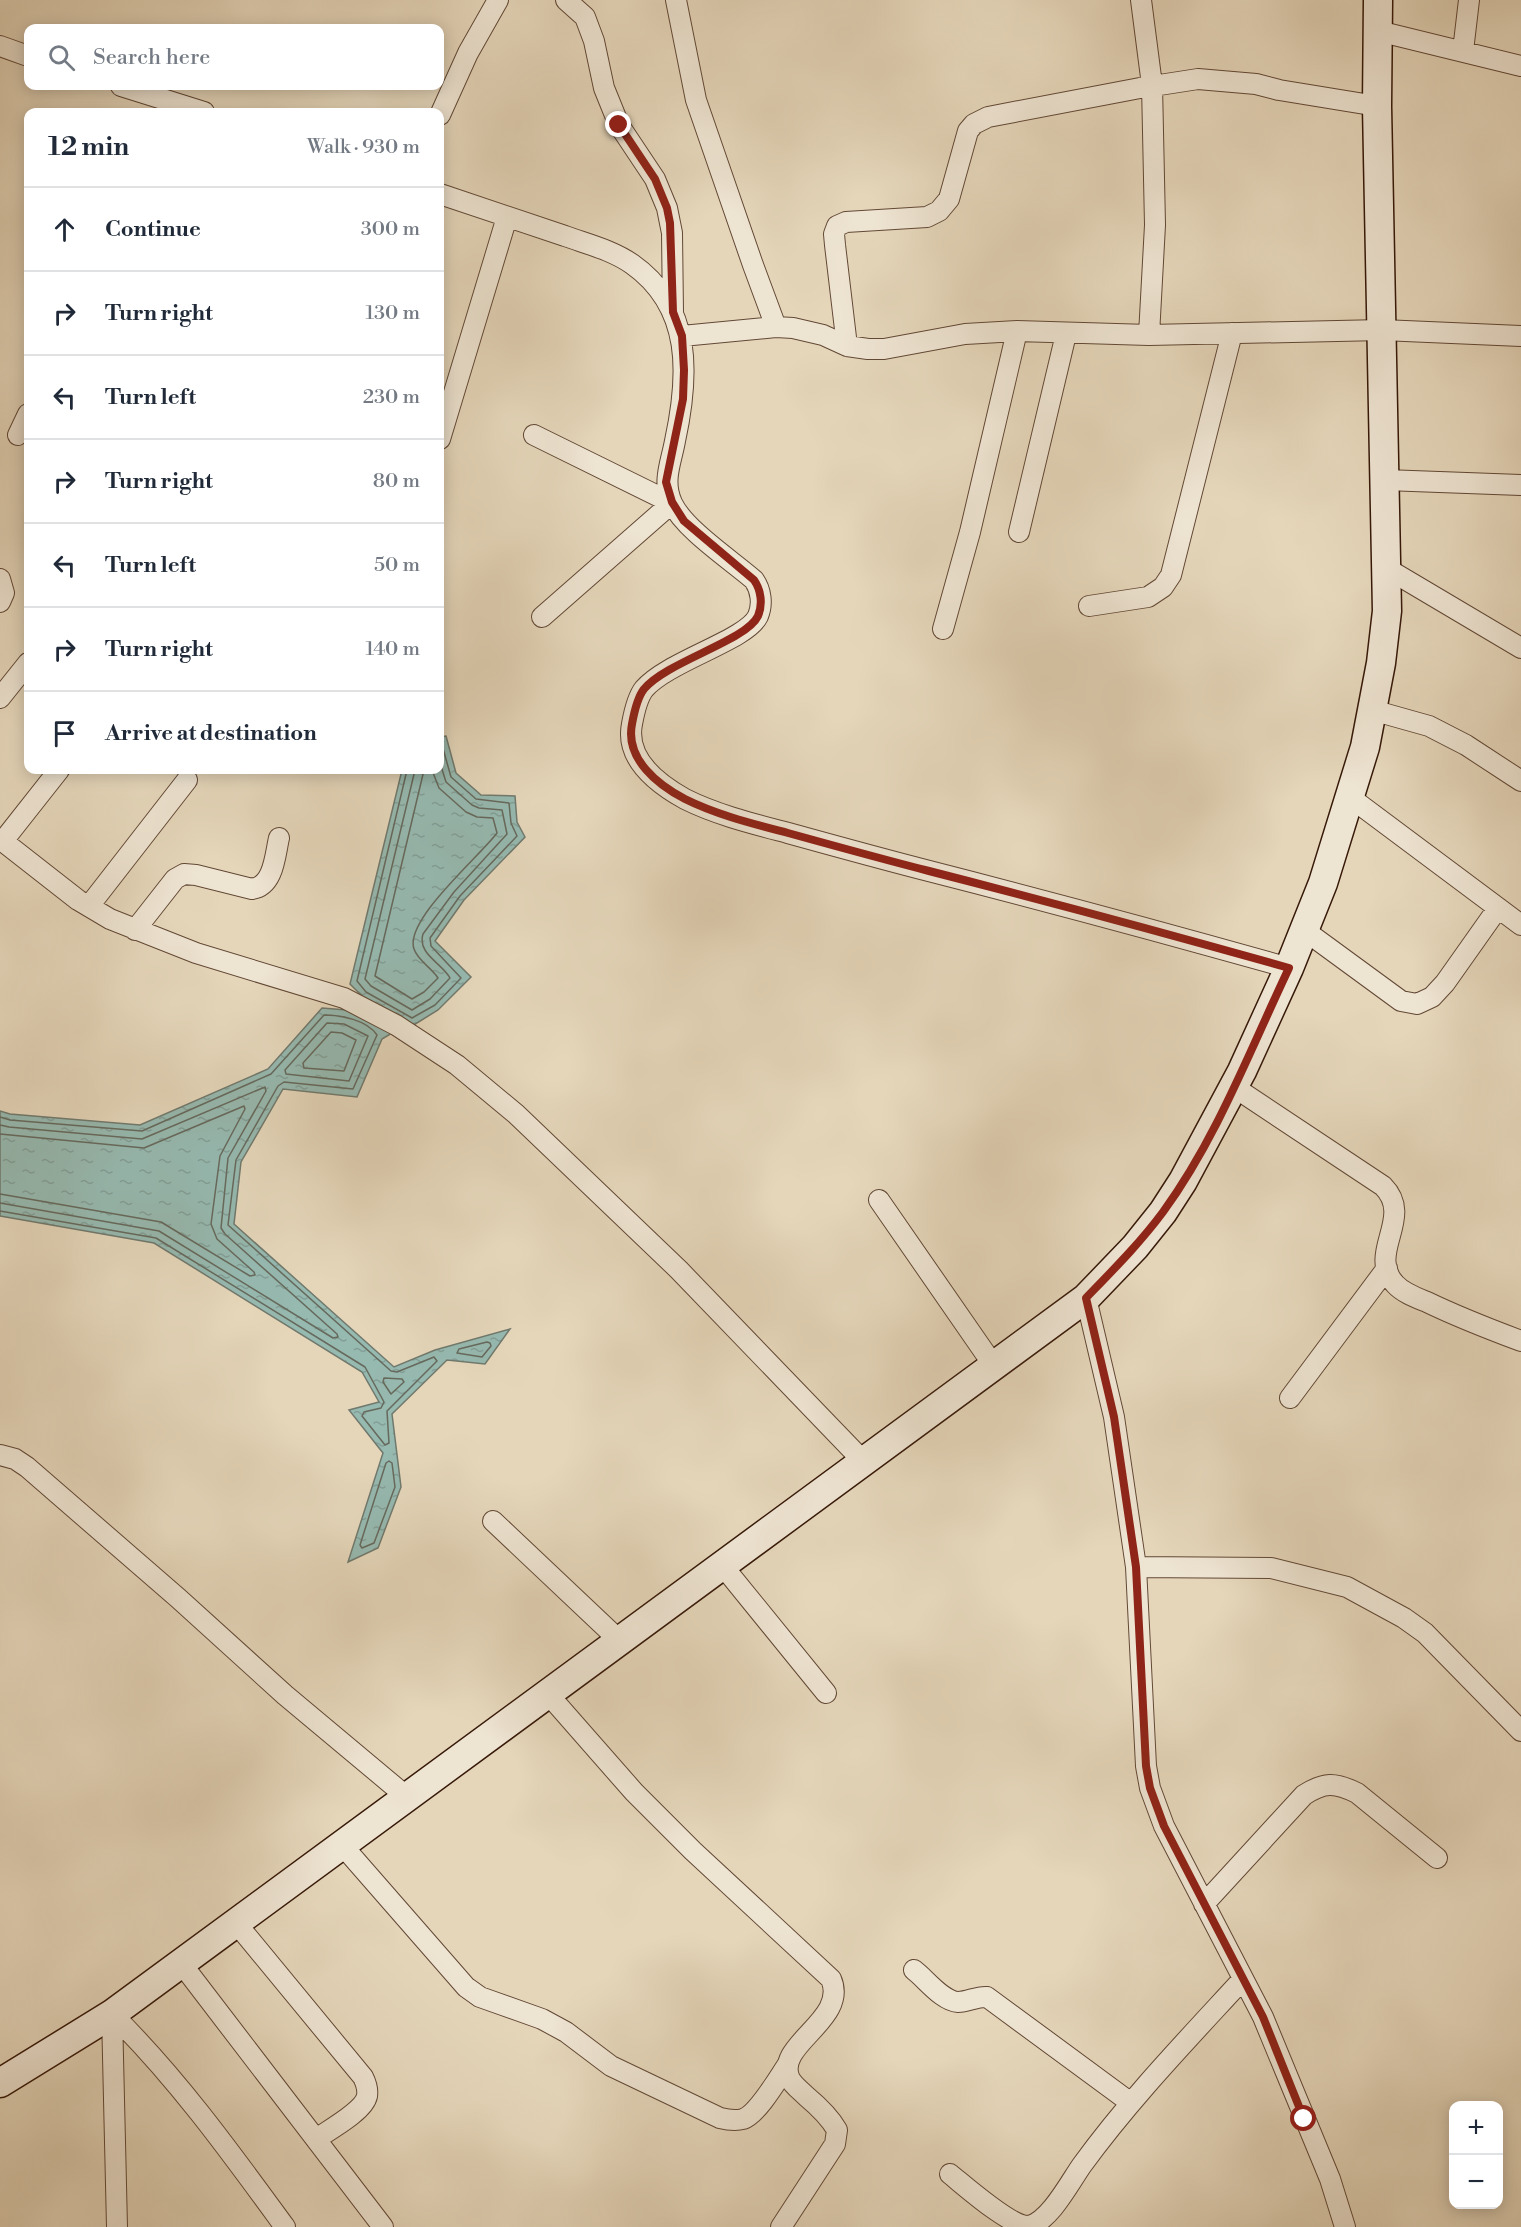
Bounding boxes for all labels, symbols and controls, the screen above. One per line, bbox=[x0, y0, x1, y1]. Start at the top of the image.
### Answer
search box bbox=[24, 24, 444, 90]
icon: search bbox=[45, 41, 78, 74]
text: Search here bbox=[93, 44, 210, 71]
route end bbox=[605, 111, 631, 137]
text: 12 min bbox=[48, 131, 129, 163]
text: Walk · 930 m bbox=[307, 135, 420, 160]
icon: ahead bbox=[48, 213, 81, 246]
text: Continue bbox=[105, 216, 201, 243]
text: 300 m bbox=[361, 217, 420, 242]
icon: right bbox=[48, 297, 81, 330]
text: Turn right bbox=[105, 300, 213, 327]
text: 130 m bbox=[365, 301, 420, 326]
icon: left bbox=[48, 381, 81, 414]
text: Turn left bbox=[105, 384, 196, 411]
text: 230 m bbox=[363, 385, 420, 410]
icon: right bbox=[48, 465, 81, 498]
text: Turn right bbox=[105, 468, 213, 495]
text: 80 m bbox=[373, 469, 420, 494]
icon: left bbox=[48, 549, 81, 582]
text: Turn left bbox=[105, 552, 196, 579]
text: 50 m bbox=[374, 553, 420, 578]
icon: right bbox=[48, 633, 81, 666]
text: Turn right bbox=[105, 636, 213, 663]
text: 140 m bbox=[365, 637, 420, 662]
icon: arrive bbox=[48, 717, 81, 750]
text: Arrive at destination bbox=[105, 720, 317, 747]
map controls bbox=[1449, 2101, 1503, 2209]
button: + bbox=[1449, 2101, 1503, 2155]
route start bbox=[1290, 2105, 1316, 2131]
button: − bbox=[1449, 2155, 1503, 2209]

